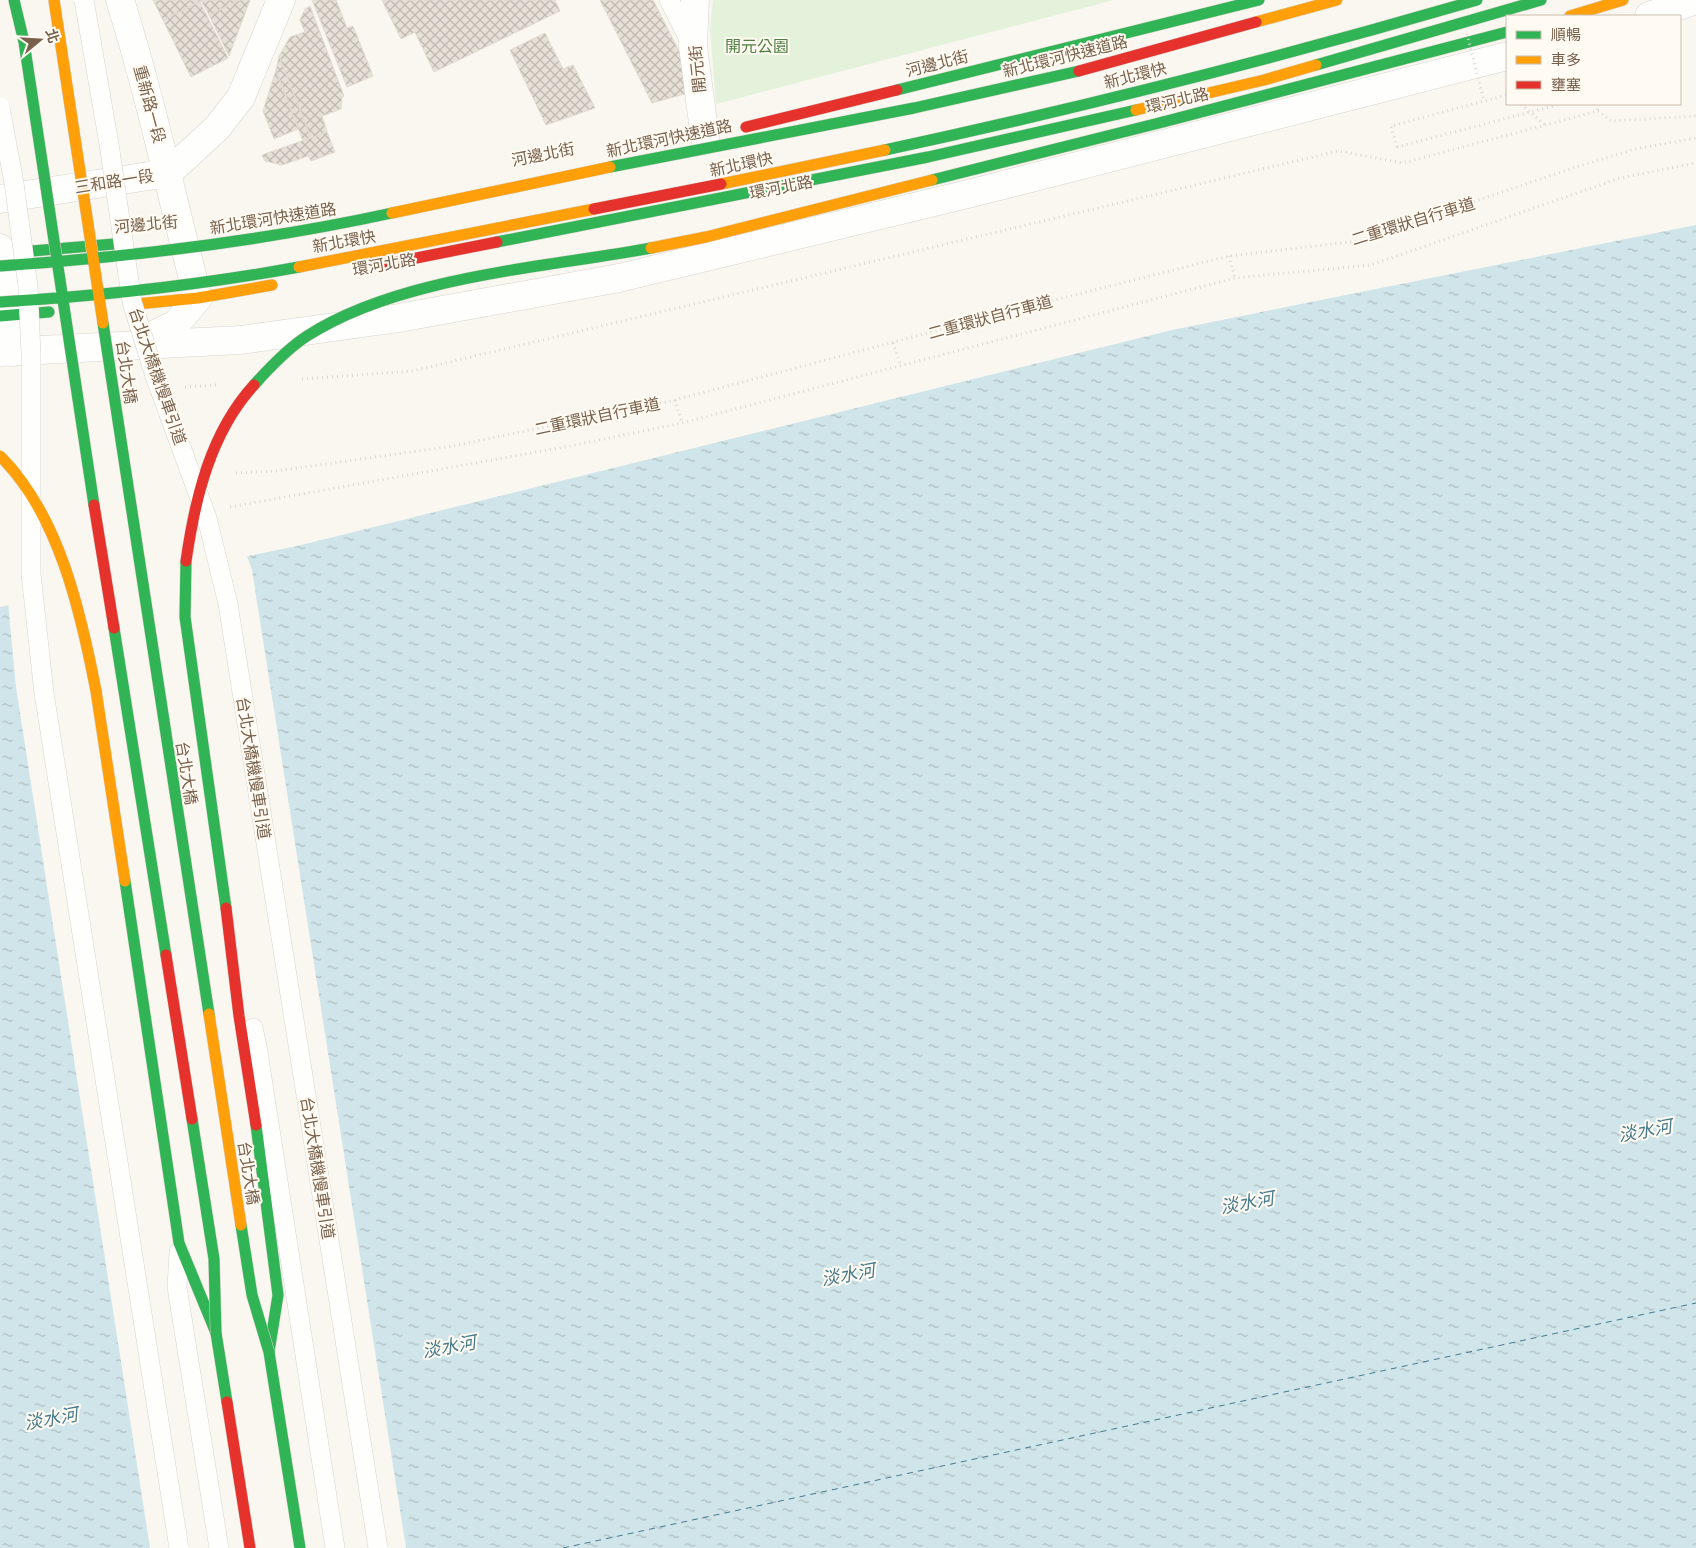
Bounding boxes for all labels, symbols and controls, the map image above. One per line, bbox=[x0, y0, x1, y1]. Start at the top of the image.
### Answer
north arrow bbox=[15, 15, 65, 65]
legend bbox=[1506, 15, 1681, 105]
text: 順暢 bbox=[1551, 26, 1581, 45]
text: 北 bbox=[42, 27, 62, 45]
street label: 新北環河快速道路 bbox=[1001, 33, 1130, 82]
park label: 開元公園 bbox=[725, 38, 789, 57]
street label: 開元街 bbox=[687, 44, 710, 94]
street label: 河邊北街 bbox=[904, 47, 971, 81]
text: 車多 bbox=[1551, 51, 1581, 70]
street label: 新北環快 bbox=[1102, 59, 1169, 93]
street label: 重新路一段 bbox=[129, 63, 168, 145]
text: 壅塞 bbox=[1551, 76, 1581, 95]
street label: 環河北路 bbox=[1144, 85, 1211, 118]
street label: 新北環河快速道路 bbox=[605, 117, 734, 162]
street label: 河邊北街 bbox=[510, 140, 577, 171]
street label: 新北環快 bbox=[708, 150, 775, 181]
street label: 三和路一段 bbox=[73, 167, 155, 198]
street label: 環河北路 bbox=[748, 173, 815, 204]
street label: 二重環狀自行車道 bbox=[1349, 195, 1477, 250]
street label: 新北環河快速道路 bbox=[209, 200, 338, 239]
street label: 河邊北街 bbox=[113, 213, 179, 238]
street label: 新北環快 bbox=[311, 228, 377, 257]
street label: 環河北路 bbox=[351, 251, 417, 280]
street label: 二重環狀自行車道 bbox=[926, 293, 1055, 344]
street label: 台北大橋機慢車引道 bbox=[124, 305, 189, 448]
street label: 台北大橋 bbox=[112, 339, 139, 405]
street label: 二重環狀自行車道 bbox=[533, 395, 662, 440]
street label: 台北大橋機慢車引道 bbox=[232, 696, 273, 841]
street label: 台北大橋 bbox=[171, 740, 200, 806]
street label: 台北大橋機慢車引道 bbox=[296, 1096, 337, 1241]
water label: 淡水河 bbox=[1617, 1116, 1676, 1147]
street label: 台北大橋 bbox=[233, 1140, 262, 1206]
water label: 淡水河 bbox=[1219, 1188, 1278, 1219]
water label: 淡水河 bbox=[820, 1260, 879, 1291]
water label: 淡水河 bbox=[421, 1332, 480, 1363]
water label: 淡水河 bbox=[23, 1404, 82, 1435]

